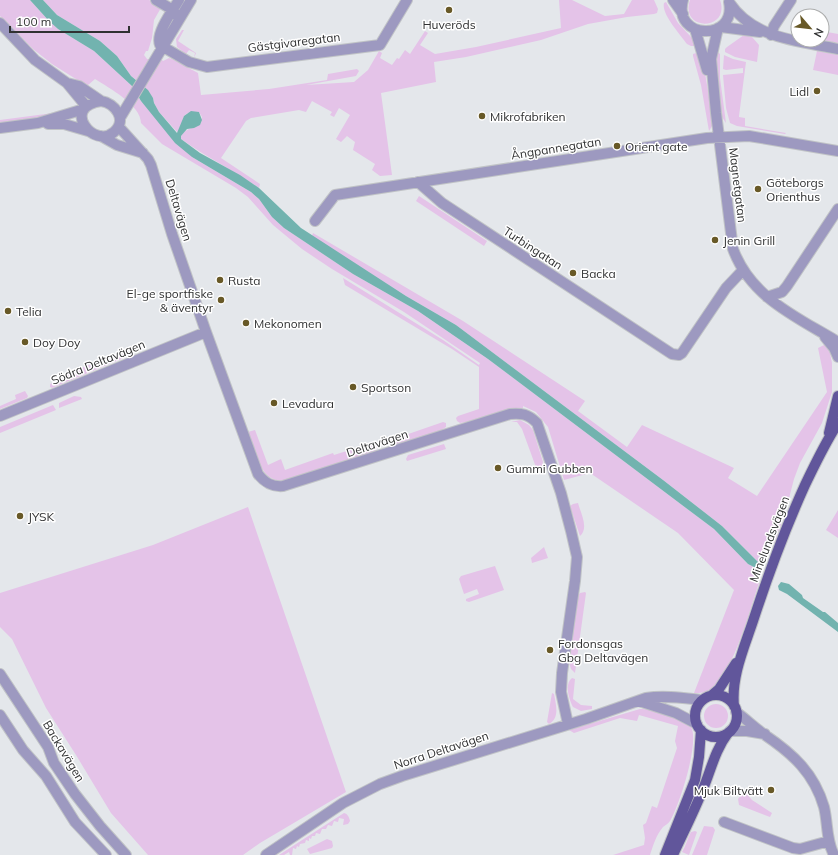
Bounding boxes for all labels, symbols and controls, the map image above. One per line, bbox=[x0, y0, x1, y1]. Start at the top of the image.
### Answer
marker: Huveröds bbox=[444, 5, 454, 15]
scale bar bbox=[10, 8, 129, 34]
north arrow bbox=[790, 8, 830, 48]
text: 100 m bbox=[16, 14, 51, 29]
place label: Huveröds bbox=[422, 17, 476, 32]
text: N bbox=[811, 26, 827, 40]
street label: Gästgivaregatan bbox=[247, 29, 341, 55]
place label: Lidl bbox=[790, 84, 809, 99]
marker: Lidl bbox=[812, 86, 822, 96]
place label: Mikrofabriken bbox=[490, 109, 566, 124]
marker: Mikrofabriken bbox=[477, 111, 487, 121]
street label: Ångpannegatan bbox=[510, 133, 602, 163]
place label: Orient gate bbox=[625, 139, 687, 154]
marker: Orient gate bbox=[612, 141, 622, 151]
street label: Magnetgatan bbox=[726, 147, 750, 223]
place label: Göteborgs Orienthus bbox=[766, 175, 824, 204]
street label: Deltavägen bbox=[162, 177, 196, 243]
marker: Göteborgs Orienthus bbox=[753, 184, 763, 194]
street label: Turbingatan bbox=[501, 223, 565, 273]
place label: Jenin Grill bbox=[723, 233, 775, 248]
marker: Jenin Grill bbox=[710, 235, 720, 245]
place label: Backa bbox=[581, 266, 616, 281]
marker: Backa bbox=[568, 268, 578, 278]
place label: Rusta bbox=[228, 273, 261, 288]
marker: Rusta bbox=[215, 275, 225, 285]
place label: El-ge sportfiske & äventyr bbox=[127, 286, 214, 315]
marker: El-ge sportfiske & äventyr bbox=[216, 295, 226, 305]
place label: Telia bbox=[16, 304, 42, 319]
marker: Telia bbox=[3, 306, 13, 316]
place label: Mekonomen bbox=[254, 316, 322, 331]
marker: Mekonomen bbox=[241, 318, 251, 328]
place label: Doy Doy bbox=[33, 335, 81, 350]
street label: Södra Deltavägen bbox=[49, 336, 147, 388]
marker: Doy Doy bbox=[20, 337, 30, 347]
place label: Sportson bbox=[361, 380, 411, 395]
marker: Sportson bbox=[348, 382, 358, 392]
place label: Levadura bbox=[282, 396, 334, 411]
marker: Levadura bbox=[269, 398, 279, 408]
street label: Deltavägen bbox=[344, 426, 410, 460]
place label: Gummi Gubben bbox=[506, 461, 592, 476]
marker: Gummi Gubben bbox=[493, 463, 503, 473]
street label: Minelundsvägen bbox=[746, 494, 792, 584]
place label: JYSK bbox=[28, 509, 54, 524]
marker: JYSK bbox=[15, 511, 25, 521]
place label: Fordonsgas Gbg Deltavägen bbox=[558, 636, 648, 665]
marker: Fordonsgas Gbg Deltavägen bbox=[545, 645, 555, 655]
street label: Backavägen bbox=[40, 718, 88, 784]
street label: Norra Deltavägen bbox=[392, 728, 490, 772]
place label: Mjuk Biltvätt bbox=[694, 783, 763, 798]
marker: Mjuk Biltvätt bbox=[766, 785, 776, 795]

